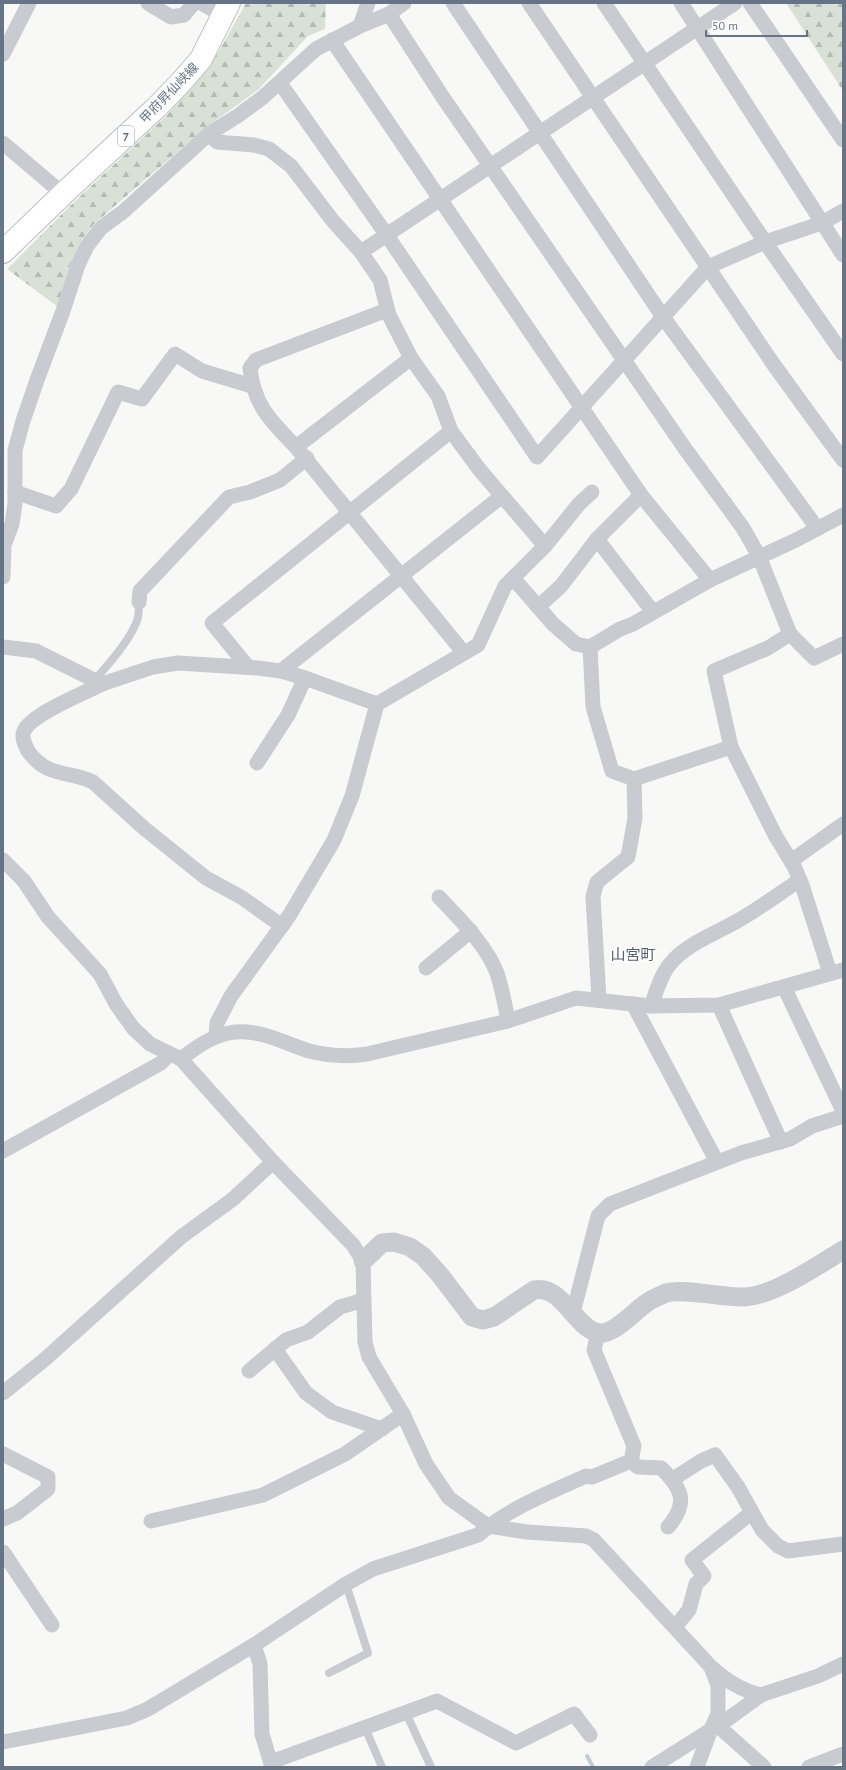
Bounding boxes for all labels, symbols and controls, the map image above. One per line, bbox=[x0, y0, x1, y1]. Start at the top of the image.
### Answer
scale bar bbox=[706, 12, 807, 38]
text: 50 m bbox=[712, 18, 738, 33]
street label: 甲府昇仙峡線 bbox=[136, 59, 202, 127]
road number: 7 bbox=[118, 126, 134, 146]
district label: 山宮町 bbox=[610, 945, 656, 964]

